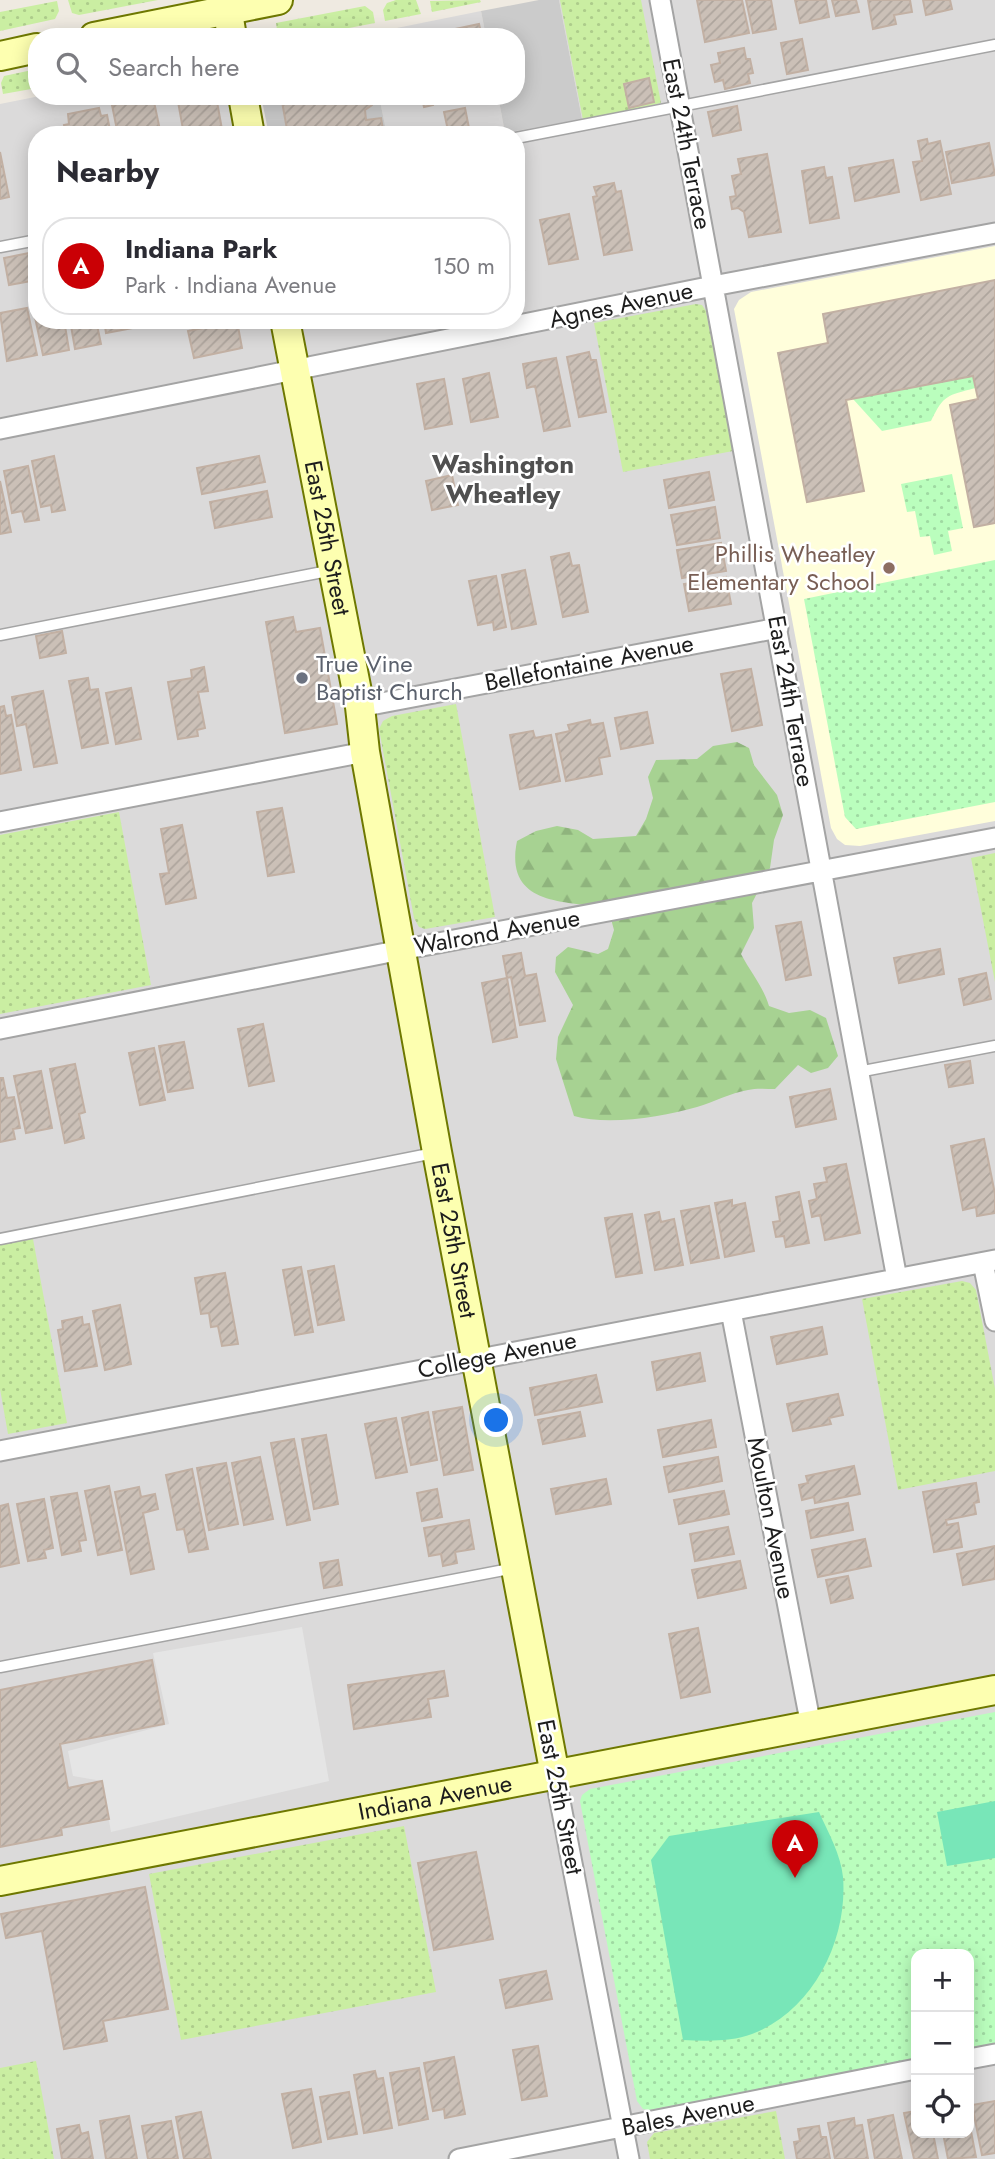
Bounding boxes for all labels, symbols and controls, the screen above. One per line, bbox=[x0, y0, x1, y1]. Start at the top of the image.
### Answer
search box bbox=[28, 28, 525, 105]
icon: search bbox=[52, 48, 90, 86]
text: Search here bbox=[108, 48, 240, 86]
street label: East 24th Terrace bbox=[654, 55, 721, 232]
text: Nearby bbox=[56, 150, 159, 193]
text: Indiana Park bbox=[125, 230, 277, 268]
text: A bbox=[73, 249, 89, 283]
text: 150 m bbox=[433, 249, 495, 283]
text: Park · Indiana Avenue bbox=[125, 268, 336, 302]
street label: Agnes Avenue bbox=[546, 272, 696, 337]
district label: Washington Wheatley bbox=[432, 445, 574, 513]
street label: East 25th Street bbox=[296, 457, 360, 619]
place label: Phillis Wheatley Elementary School bbox=[687, 536, 875, 599]
marker: Phillis Wheatley Elementary School bbox=[881, 560, 897, 576]
street label: East 24th Terrace bbox=[759, 612, 824, 789]
street label: Bellefontaine Avenue bbox=[481, 625, 696, 700]
place label: True Vine Baptist Church bbox=[316, 646, 463, 709]
marker: True Vine Baptist Church bbox=[294, 670, 310, 686]
street label: Walrond Avenue bbox=[411, 900, 582, 963]
street label: East 25th Street bbox=[422, 1160, 486, 1321]
street label: College Avenue bbox=[415, 1322, 579, 1387]
your location bbox=[479, 1403, 513, 1437]
street label: Moulton Avenue bbox=[739, 1434, 804, 1602]
street label: East 25th Street bbox=[528, 1716, 593, 1878]
street label: Indiana Avenue bbox=[355, 1765, 515, 1829]
pin: A bbox=[772, 1820, 818, 1878]
map controls bbox=[911, 1949, 974, 2138]
button: + bbox=[911, 1949, 974, 2012]
button: − bbox=[911, 2012, 974, 2075]
button: locate bbox=[911, 2075, 974, 2138]
street label: Bales Avenue bbox=[619, 2085, 757, 2145]

